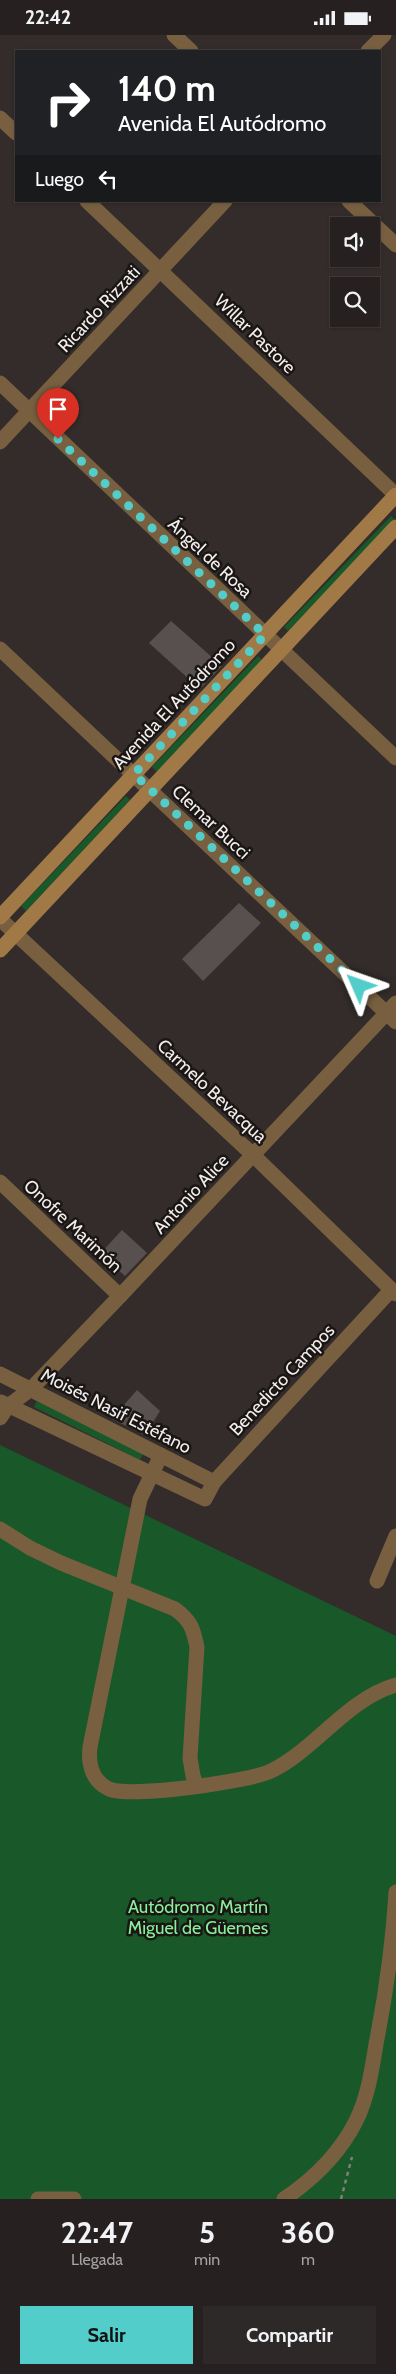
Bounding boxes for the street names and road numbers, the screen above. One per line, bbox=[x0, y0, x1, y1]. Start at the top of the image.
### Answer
street label: Ricardo Rizzati bbox=[53, 261, 145, 357]
street label: Willar Pastore bbox=[210, 290, 300, 378]
street label: Ángel de Rosa bbox=[163, 513, 257, 603]
street label: Avenida El Autódromo bbox=[108, 634, 240, 774]
street label: Clemar Bucci bbox=[167, 780, 255, 864]
street label: Carmelo Bevacqua bbox=[153, 1035, 272, 1148]
street label: Antonio Alice bbox=[149, 1150, 233, 1238]
street label: Onofre Marimón bbox=[19, 1175, 127, 1277]
street label: Benedicto Campos bbox=[225, 1320, 339, 1440]
street label: Moisés Nasif Estéfano bbox=[37, 1364, 195, 1458]

